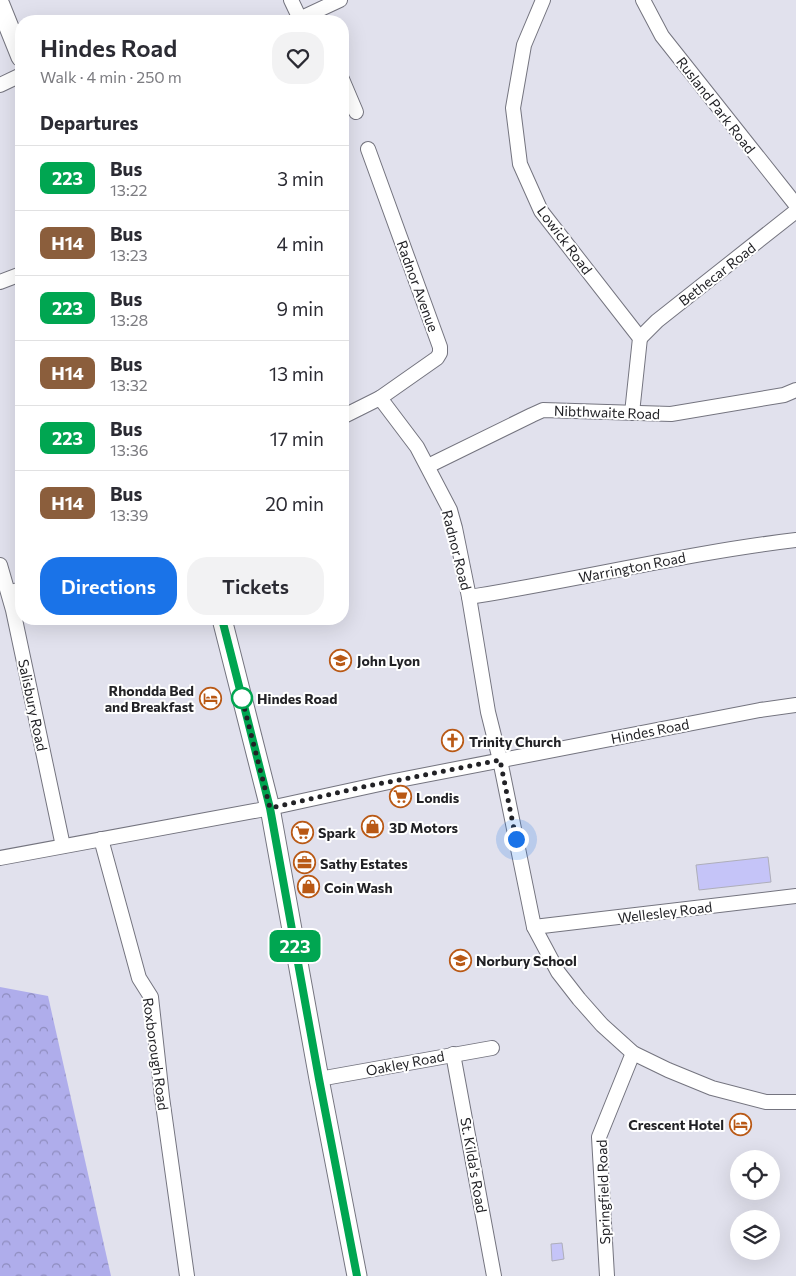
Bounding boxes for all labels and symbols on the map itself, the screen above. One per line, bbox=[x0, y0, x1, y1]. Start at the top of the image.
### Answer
street label: Rusland Park Road bbox=[673, 53, 759, 157]
street label: Lowick Road bbox=[534, 203, 596, 277]
street label: Radnor Avenue bbox=[394, 238, 442, 334]
street label: Bethecar Road bbox=[675, 239, 759, 309]
street label: Nibthwaite Road bbox=[554, 402, 660, 422]
street label: Radnor Road bbox=[439, 508, 475, 592]
street label: Warrington Road bbox=[577, 548, 687, 586]
school or university icon: John Lyon bbox=[329, 648, 353, 672]
place label: John Lyon bbox=[357, 652, 420, 669]
street label: Salisbury Road bbox=[15, 658, 51, 752]
place label: Rhondda Bed and Breakfast bbox=[105, 682, 194, 715]
hotel icon: Rhondda Bed and Breakfast bbox=[198, 686, 222, 710]
marker: Hindes Road bbox=[231, 687, 253, 709]
place label: Hindes Road bbox=[257, 690, 337, 707]
street label: Hindes Road bbox=[609, 715, 691, 747]
church icon: Trinity Church bbox=[441, 729, 465, 753]
place label: Trinity Church bbox=[469, 733, 561, 750]
supermarket icon: Londis bbox=[388, 785, 412, 809]
place label: Londis bbox=[416, 789, 460, 806]
shop icon: 3D Motors bbox=[361, 815, 385, 839]
place label: 3D Motors bbox=[389, 819, 459, 836]
supermarket icon: Spark bbox=[290, 820, 314, 844]
place label: Spark bbox=[318, 824, 356, 841]
your location bbox=[504, 827, 529, 852]
office icon: Sathy Estates bbox=[292, 851, 316, 875]
place label: Sathy Estates bbox=[320, 855, 408, 872]
shop icon: Coin Wash bbox=[296, 875, 320, 899]
place label: Coin Wash bbox=[324, 879, 392, 896]
street label: Wellesley Road bbox=[617, 898, 713, 926]
line badge: 223 bbox=[266, 930, 324, 962]
school or university icon: Norbury School bbox=[448, 948, 472, 972]
place label: Norbury School bbox=[476, 952, 577, 969]
street label: Roxborough Road bbox=[140, 997, 172, 1111]
street label: Oakley Road bbox=[364, 1047, 446, 1079]
hotel icon: Crescent Hotel bbox=[728, 1112, 752, 1136]
street label: St. Kilda's Road bbox=[457, 1116, 491, 1214]
place label: Crescent Hotel bbox=[628, 1116, 724, 1133]
street label: Springfield Road bbox=[593, 1139, 613, 1245]

